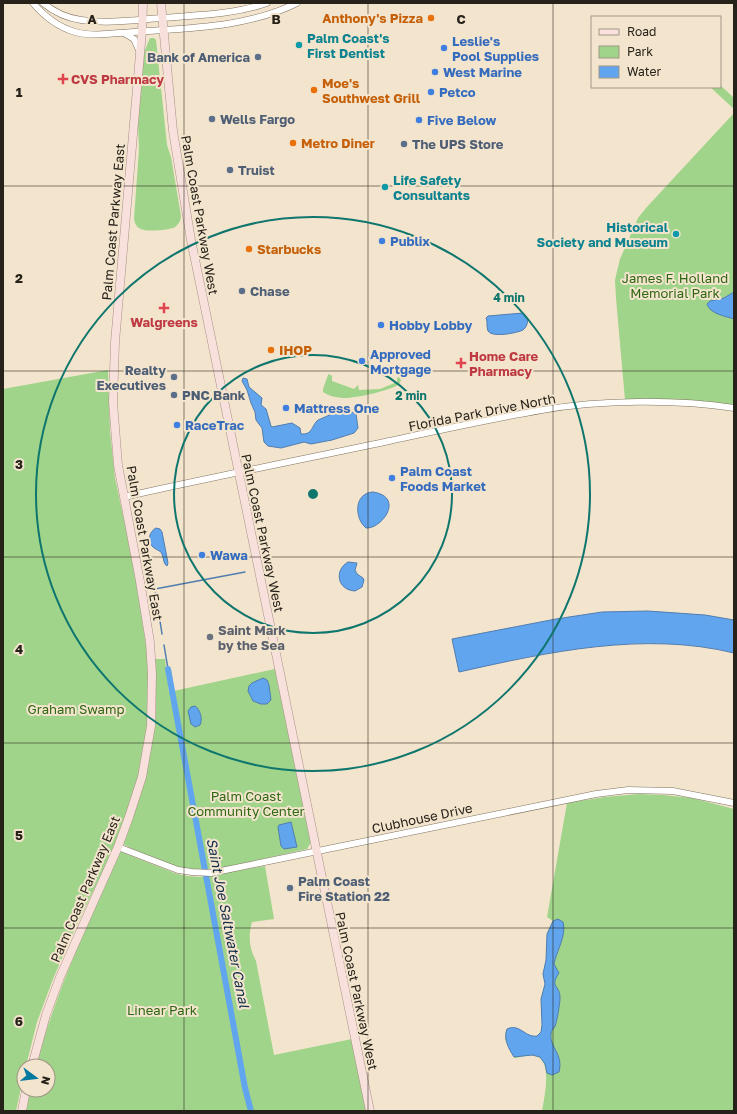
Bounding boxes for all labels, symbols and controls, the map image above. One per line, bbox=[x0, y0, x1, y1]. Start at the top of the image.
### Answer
place label: Anthony's Pizza bbox=[322, 10, 423, 26]
text: A bbox=[87, 11, 97, 27]
text: B bbox=[271, 11, 281, 27]
text: C bbox=[456, 11, 466, 27]
marker: Anthony's Pizza bbox=[426, 13, 436, 23]
legend bbox=[591, 16, 721, 88]
text: Road bbox=[627, 24, 656, 39]
place label: Palm Coast's First Dentist bbox=[307, 30, 390, 61]
place label: Leslie's Pool Supplies bbox=[452, 33, 539, 64]
marker: Palm Coast's First Dentist bbox=[294, 40, 304, 50]
marker: Leslie's Pool Supplies bbox=[439, 43, 449, 53]
text: Park bbox=[627, 44, 653, 59]
place label: Bank of America bbox=[147, 49, 250, 65]
marker: Bank of America bbox=[253, 52, 263, 62]
place label: West Marine bbox=[443, 64, 522, 80]
text: Water bbox=[627, 64, 661, 79]
marker: West Marine bbox=[430, 67, 440, 77]
place label: CVS Pharmacy bbox=[71, 71, 164, 87]
marker: CVS Pharmacy bbox=[58, 74, 68, 84]
place label: Moe's Southwest Grill bbox=[322, 75, 421, 106]
text: 1 bbox=[16, 84, 23, 100]
place label: Petco bbox=[439, 84, 476, 100]
marker: Moe's Southwest Grill bbox=[309, 85, 319, 95]
marker: Petco bbox=[426, 87, 436, 97]
place label: Wells Fargo bbox=[220, 111, 295, 127]
place label: Five Below bbox=[427, 112, 497, 128]
marker: Wells Fargo bbox=[207, 114, 217, 124]
marker: Five Below bbox=[414, 115, 424, 125]
street label: Palm Coast Parkway West bbox=[178, 134, 222, 296]
place label: Metro Diner bbox=[301, 135, 375, 151]
place label: The UPS Store bbox=[412, 136, 504, 152]
marker: Metro Diner bbox=[288, 138, 298, 148]
marker: The UPS Store bbox=[399, 139, 409, 149]
street label: Palm Coast Parkway East bbox=[98, 143, 128, 301]
place label: Truist bbox=[238, 162, 275, 178]
marker: Truist bbox=[225, 165, 235, 175]
place label: Life Safety Consultants bbox=[393, 172, 470, 203]
marker: Life Safety Consultants bbox=[380, 182, 390, 192]
place label: Historical Society and Museum bbox=[536, 219, 669, 250]
marker: Historical Society and Museum bbox=[671, 229, 681, 239]
place label: Publix bbox=[390, 233, 430, 249]
marker: Publix bbox=[377, 236, 387, 246]
place label: Starbucks bbox=[257, 241, 321, 257]
marker: Starbucks bbox=[244, 244, 254, 254]
text: 2 bbox=[15, 270, 23, 286]
park label: James F. Holland Memorial Park bbox=[622, 270, 728, 301]
place label: Chase bbox=[250, 283, 290, 299]
marker: Chase bbox=[237, 286, 247, 296]
text: 4 min bbox=[493, 290, 525, 305]
marker: Walgreens bbox=[159, 303, 169, 313]
place label: Walgreens bbox=[130, 314, 198, 330]
place label: Hobby Lobby bbox=[389, 317, 472, 333]
marker: Hobby Lobby bbox=[376, 320, 386, 330]
place label: IHOP bbox=[279, 342, 312, 358]
marker: IHOP bbox=[266, 345, 276, 355]
place label: Approved Mortgage bbox=[370, 346, 431, 377]
place label: Home Care Pharmacy bbox=[469, 348, 539, 379]
marker: Approved Mortgage bbox=[357, 356, 367, 366]
marker: Home Care Pharmacy bbox=[456, 358, 466, 368]
place label: Realty Executives bbox=[96, 362, 166, 393]
marker: Realty Executives bbox=[169, 372, 179, 382]
place label: PNC Bank bbox=[182, 387, 246, 403]
text: 2 min bbox=[395, 388, 427, 403]
marker: PNC Bank bbox=[169, 390, 179, 400]
street label: Florida Park Drive North bbox=[407, 390, 557, 434]
place label: Mattress One bbox=[294, 400, 380, 416]
marker: Mattress One bbox=[281, 403, 291, 413]
place label: RaceTrac bbox=[185, 417, 245, 433]
marker: RaceTrac bbox=[172, 420, 182, 430]
street label: Palm Coast Parkway West bbox=[238, 452, 288, 614]
text: 3 bbox=[15, 456, 23, 472]
place label: Palm Coast Foods Market bbox=[400, 463, 486, 494]
street label: Palm Coast Parkway East bbox=[123, 464, 167, 622]
marker: Palm Coast Foods Market bbox=[387, 473, 397, 483]
centre of rings bbox=[306, 487, 320, 501]
place label: Wawa bbox=[210, 547, 248, 563]
marker: Wawa bbox=[197, 550, 207, 560]
place label: Saint Mark by the Sea bbox=[218, 622, 286, 653]
marker: Saint Mark by the Sea bbox=[205, 632, 215, 642]
text: 4 bbox=[15, 641, 23, 657]
park label: Graham Swamp bbox=[28, 701, 124, 717]
park label: Palm Coast Community Center bbox=[187, 788, 305, 819]
street label: Clubhouse Drive bbox=[370, 800, 474, 836]
street label: Palm Coast Parkway East bbox=[47, 813, 123, 965]
text: 5 bbox=[15, 827, 23, 843]
water label: Saint Joe Saltwater Canal bbox=[204, 837, 253, 1010]
place label: Palm Coast Fire Station 22 bbox=[298, 873, 390, 904]
marker: Palm Coast Fire Station 22 bbox=[285, 883, 295, 893]
street label: Palm Coast Parkway West bbox=[332, 910, 382, 1072]
park label: Linear Park bbox=[127, 1002, 198, 1018]
text: 6 bbox=[15, 1013, 23, 1029]
north arrow bbox=[16, 1058, 56, 1098]
text: N bbox=[39, 1075, 54, 1086]

